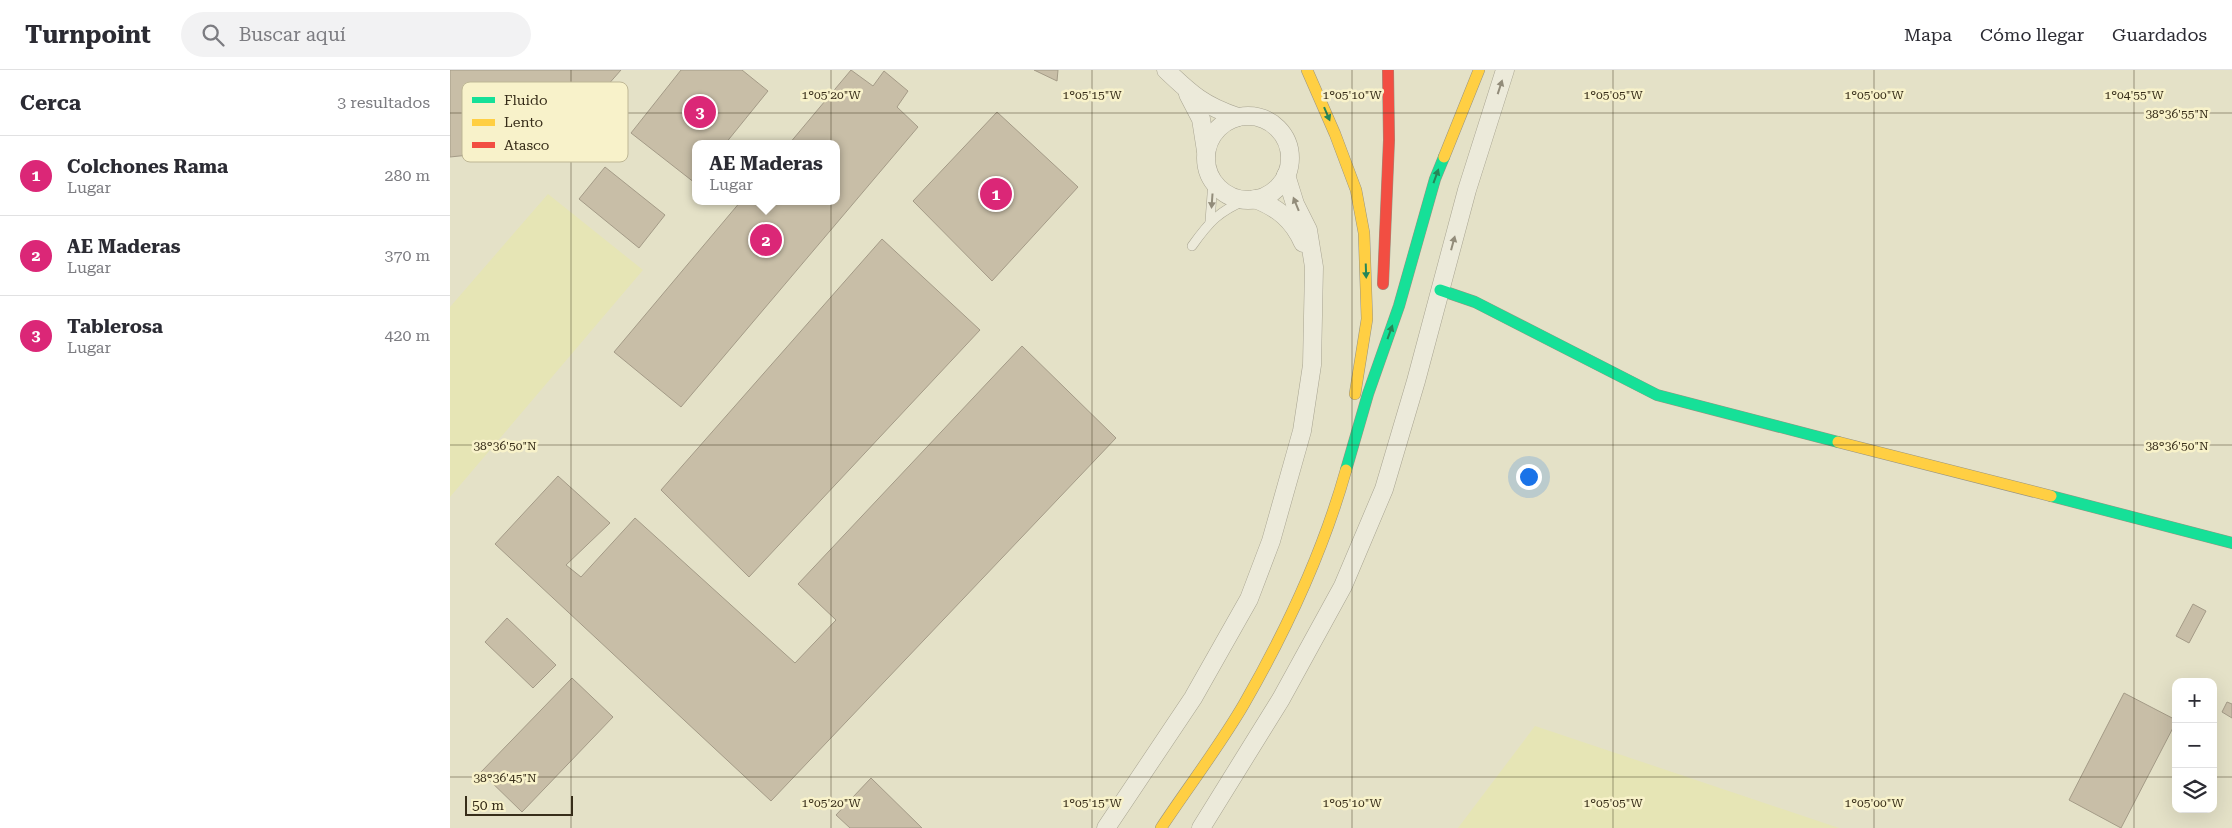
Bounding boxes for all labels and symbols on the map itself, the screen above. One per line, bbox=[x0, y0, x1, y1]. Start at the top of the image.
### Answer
one-way arrow bbox=[1496, 80, 1504, 95]
legend bbox=[462, 82, 628, 162]
text: 1°05'20"W bbox=[801, 88, 861, 102]
text: 1°05'15"W bbox=[1062, 88, 1122, 102]
text: 1°05'10"W bbox=[1322, 88, 1382, 102]
text: 1°05'05"W bbox=[1583, 88, 1643, 102]
text: 1°05'00"W bbox=[1844, 88, 1904, 102]
text: 1°04'55"W bbox=[2104, 88, 2164, 102]
text: Fluido bbox=[504, 92, 548, 108]
pin: 3 bbox=[684, 93, 716, 131]
one-way arrow bbox=[1323, 107, 1331, 121]
text: 38°36'55"N bbox=[2145, 107, 2209, 121]
text: Lento bbox=[504, 114, 543, 130]
text: Atasco bbox=[504, 137, 549, 153]
one-way arrow bbox=[1433, 169, 1441, 184]
pin: 1 bbox=[980, 175, 1012, 213]
one-way arrow bbox=[1207, 193, 1215, 209]
one-way arrow bbox=[1292, 197, 1300, 211]
pin: 2 bbox=[750, 221, 782, 259]
one-way arrow bbox=[1449, 235, 1457, 250]
one-way arrow bbox=[1363, 263, 1371, 279]
one-way arrow bbox=[1386, 324, 1394, 339]
text: 38°36'50"N bbox=[473, 439, 537, 453]
text: 38°36'50"N bbox=[2145, 439, 2209, 453]
your location bbox=[1516, 464, 1542, 490]
text: 38°36'45"N bbox=[473, 771, 537, 785]
scale bar bbox=[465, 793, 572, 816]
text: 1°05'20"W bbox=[801, 796, 861, 810]
text: 1°05'15"W bbox=[1062, 796, 1122, 810]
text: 1°05'10"W bbox=[1322, 796, 1382, 810]
text: 1°05'05"W bbox=[1583, 796, 1643, 810]
text: 1°05'00"W bbox=[1844, 796, 1904, 810]

